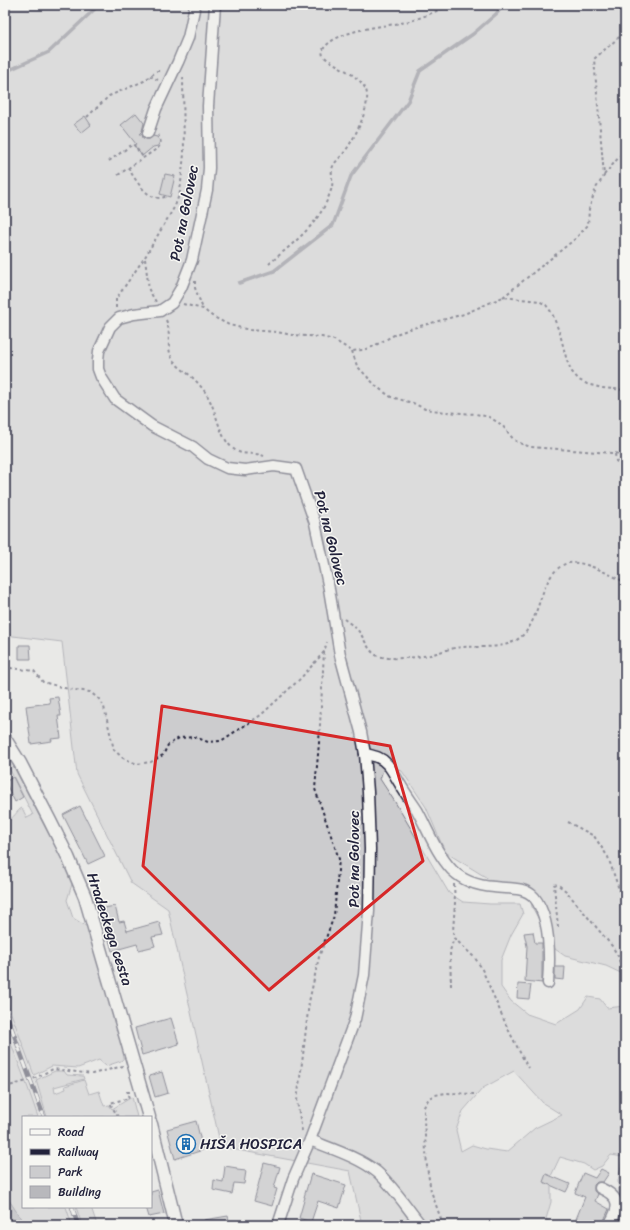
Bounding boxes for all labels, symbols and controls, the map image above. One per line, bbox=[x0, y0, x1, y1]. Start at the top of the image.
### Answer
street label: Pot na Golovec bbox=[162, 163, 206, 263]
street label: Pot na Golovec bbox=[307, 488, 355, 588]
street label: Pot na Golovec bbox=[341, 810, 367, 908]
street label: Hradeckega cesta bbox=[79, 869, 141, 989]
legend bbox=[22, 1116, 152, 1208]
text: Road bbox=[58, 1121, 85, 1143]
place label: HIŠA HOSPICA bbox=[200, 1131, 302, 1157]
building icon: HIŠA HOSPICA bbox=[175, 1133, 197, 1155]
text: Railway bbox=[58, 1141, 99, 1163]
text: Park bbox=[58, 1161, 83, 1183]
text: Building bbox=[58, 1181, 101, 1203]

